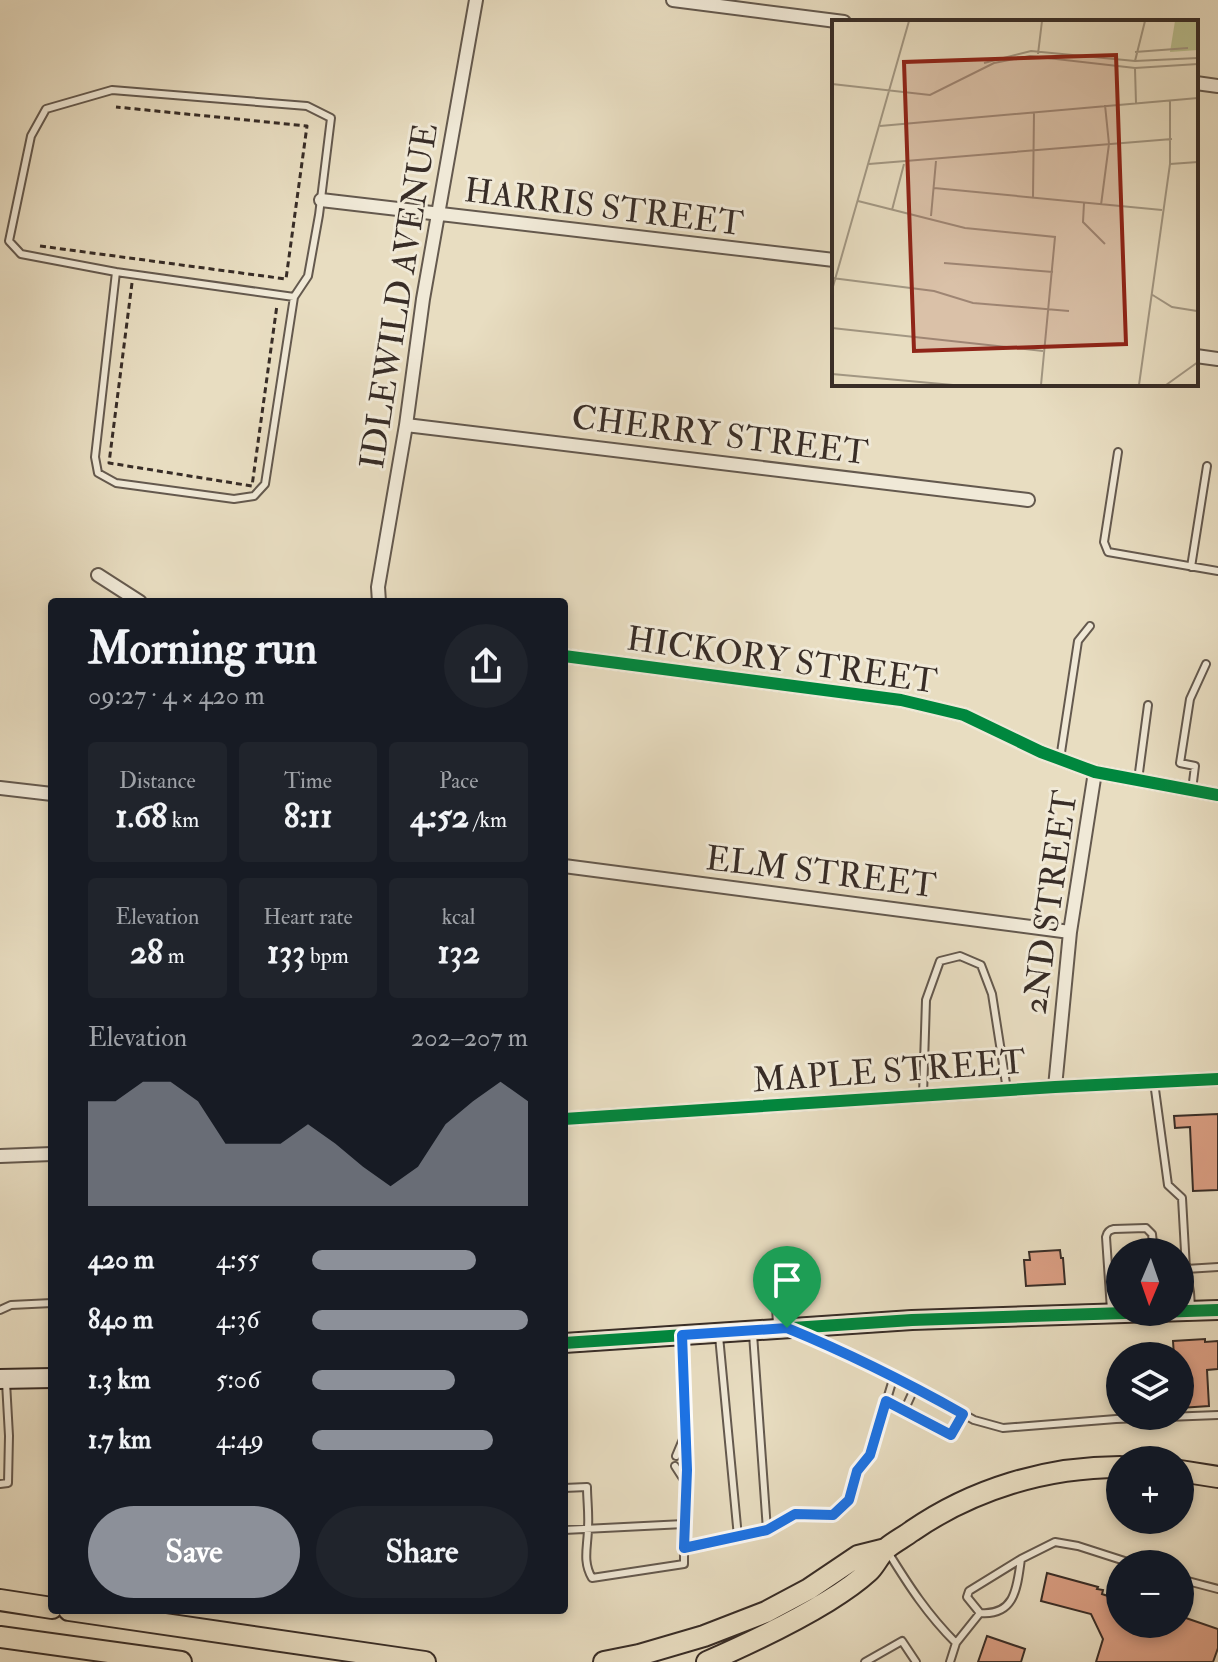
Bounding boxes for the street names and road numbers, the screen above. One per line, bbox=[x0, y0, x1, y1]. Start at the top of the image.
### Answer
street label: IDLEWILD AVENUE bbox=[351, 120, 448, 472]
street label: HARRIS STREET bbox=[462, 169, 746, 246]
street label: CHERRY STREET bbox=[569, 396, 870, 475]
street label: HICKORY STREET bbox=[624, 617, 940, 704]
street label: 2ND STREET bbox=[1014, 788, 1087, 1017]
street label: ELM STREET bbox=[703, 837, 939, 908]
street label: MAPLE STREET bbox=[751, 1041, 1027, 1102]

